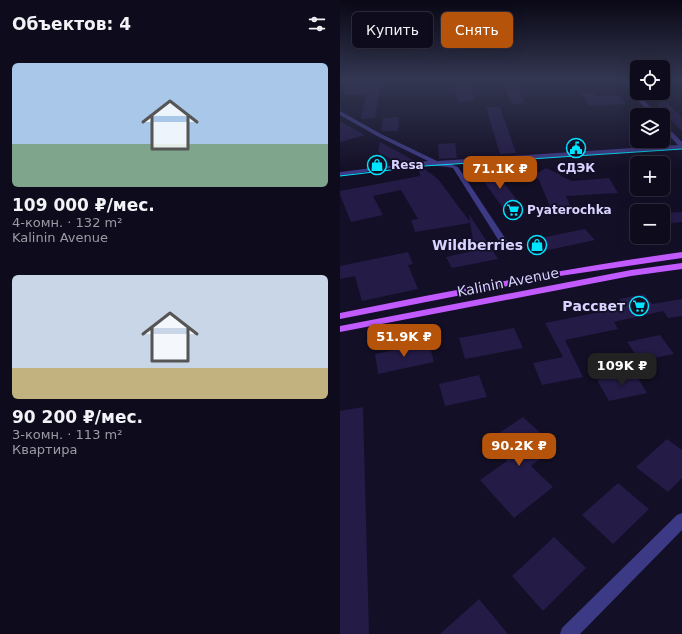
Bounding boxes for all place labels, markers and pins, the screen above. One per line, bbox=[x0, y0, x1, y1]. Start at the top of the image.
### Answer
public building icon: СДЭК bbox=[565, 137, 587, 159]
shop icon: Resa bbox=[366, 154, 388, 176]
pin: 71.1K ₽ bbox=[463, 156, 537, 190]
place label: Resa bbox=[391, 158, 424, 172]
place label: СДЭК bbox=[557, 161, 595, 175]
supermarket icon: Pyaterochka bbox=[502, 199, 524, 221]
place label: Pyaterochka bbox=[527, 203, 612, 217]
shop icon: Wildberries bbox=[526, 234, 548, 256]
place label: Wildberries bbox=[432, 237, 523, 253]
supermarket icon: Рассвет bbox=[628, 295, 650, 317]
place label: Рассвет bbox=[562, 298, 626, 314]
pin: 51.9K ₽ bbox=[367, 324, 441, 358]
pin: 109K ₽ bbox=[589, 353, 655, 387]
pin: 90.2K ₽ bbox=[482, 433, 556, 467]

